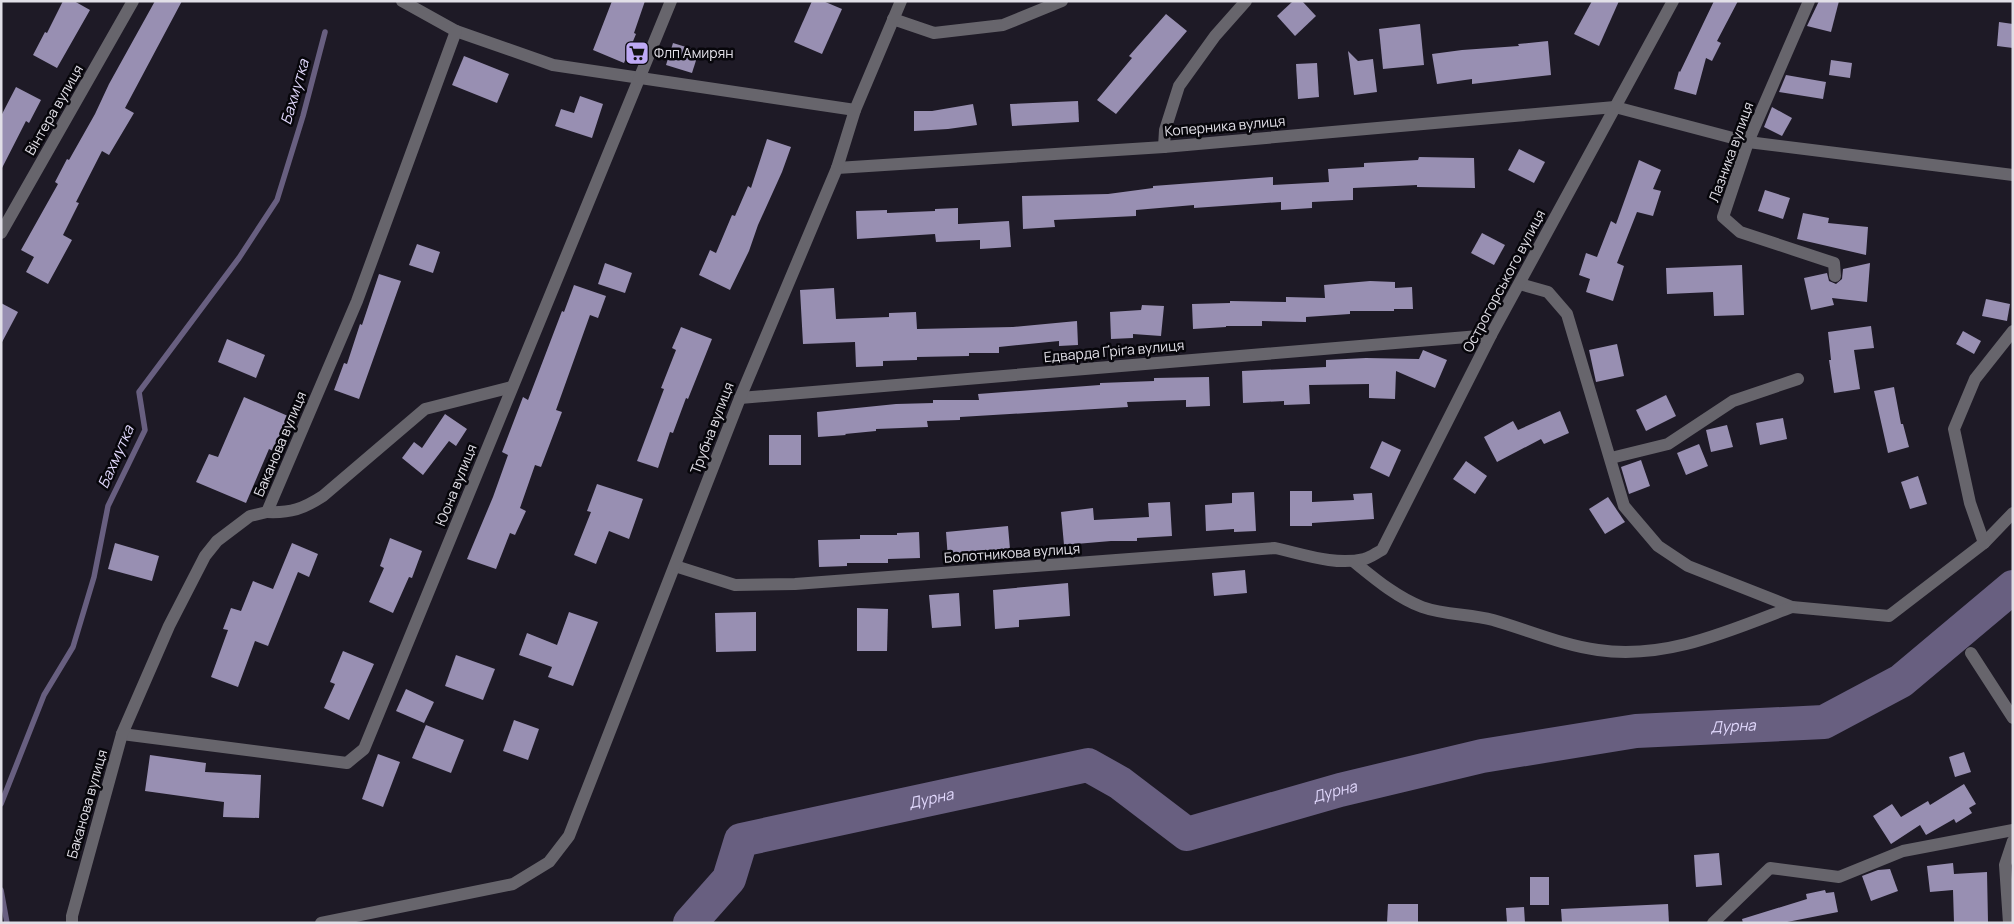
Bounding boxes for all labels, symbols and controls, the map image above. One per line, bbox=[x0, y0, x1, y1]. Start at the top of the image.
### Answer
supermarket icon: Флп Амирян bbox=[624, 40, 650, 66]
place label: Флп Амирян bbox=[654, 43, 734, 62]
water label: Бахмутка bbox=[275, 56, 314, 127]
street label: Вінтера вулиця bbox=[20, 61, 87, 158]
street label: Лазника вулиця bbox=[1704, 99, 1757, 205]
street label: Коперника вулиця bbox=[1164, 111, 1286, 140]
street label: Острогорського вулиця bbox=[1458, 206, 1549, 355]
street label: Едварда Ґріґа вулиця bbox=[1043, 335, 1185, 366]
street label: Трубна вулиця bbox=[685, 379, 738, 477]
street label: Баканова вулиця bbox=[249, 388, 310, 499]
water label: Бахмутка bbox=[92, 421, 139, 492]
street label: Юона вулиця bbox=[430, 441, 481, 529]
street label: Болотникова вулиця bbox=[943, 538, 1081, 567]
water label: Дурна bbox=[1710, 714, 1757, 737]
street label: Баканова вулиця bbox=[62, 747, 111, 861]
water label: Дурна bbox=[1310, 775, 1359, 807]
water label: Дурна bbox=[907, 783, 956, 813]

